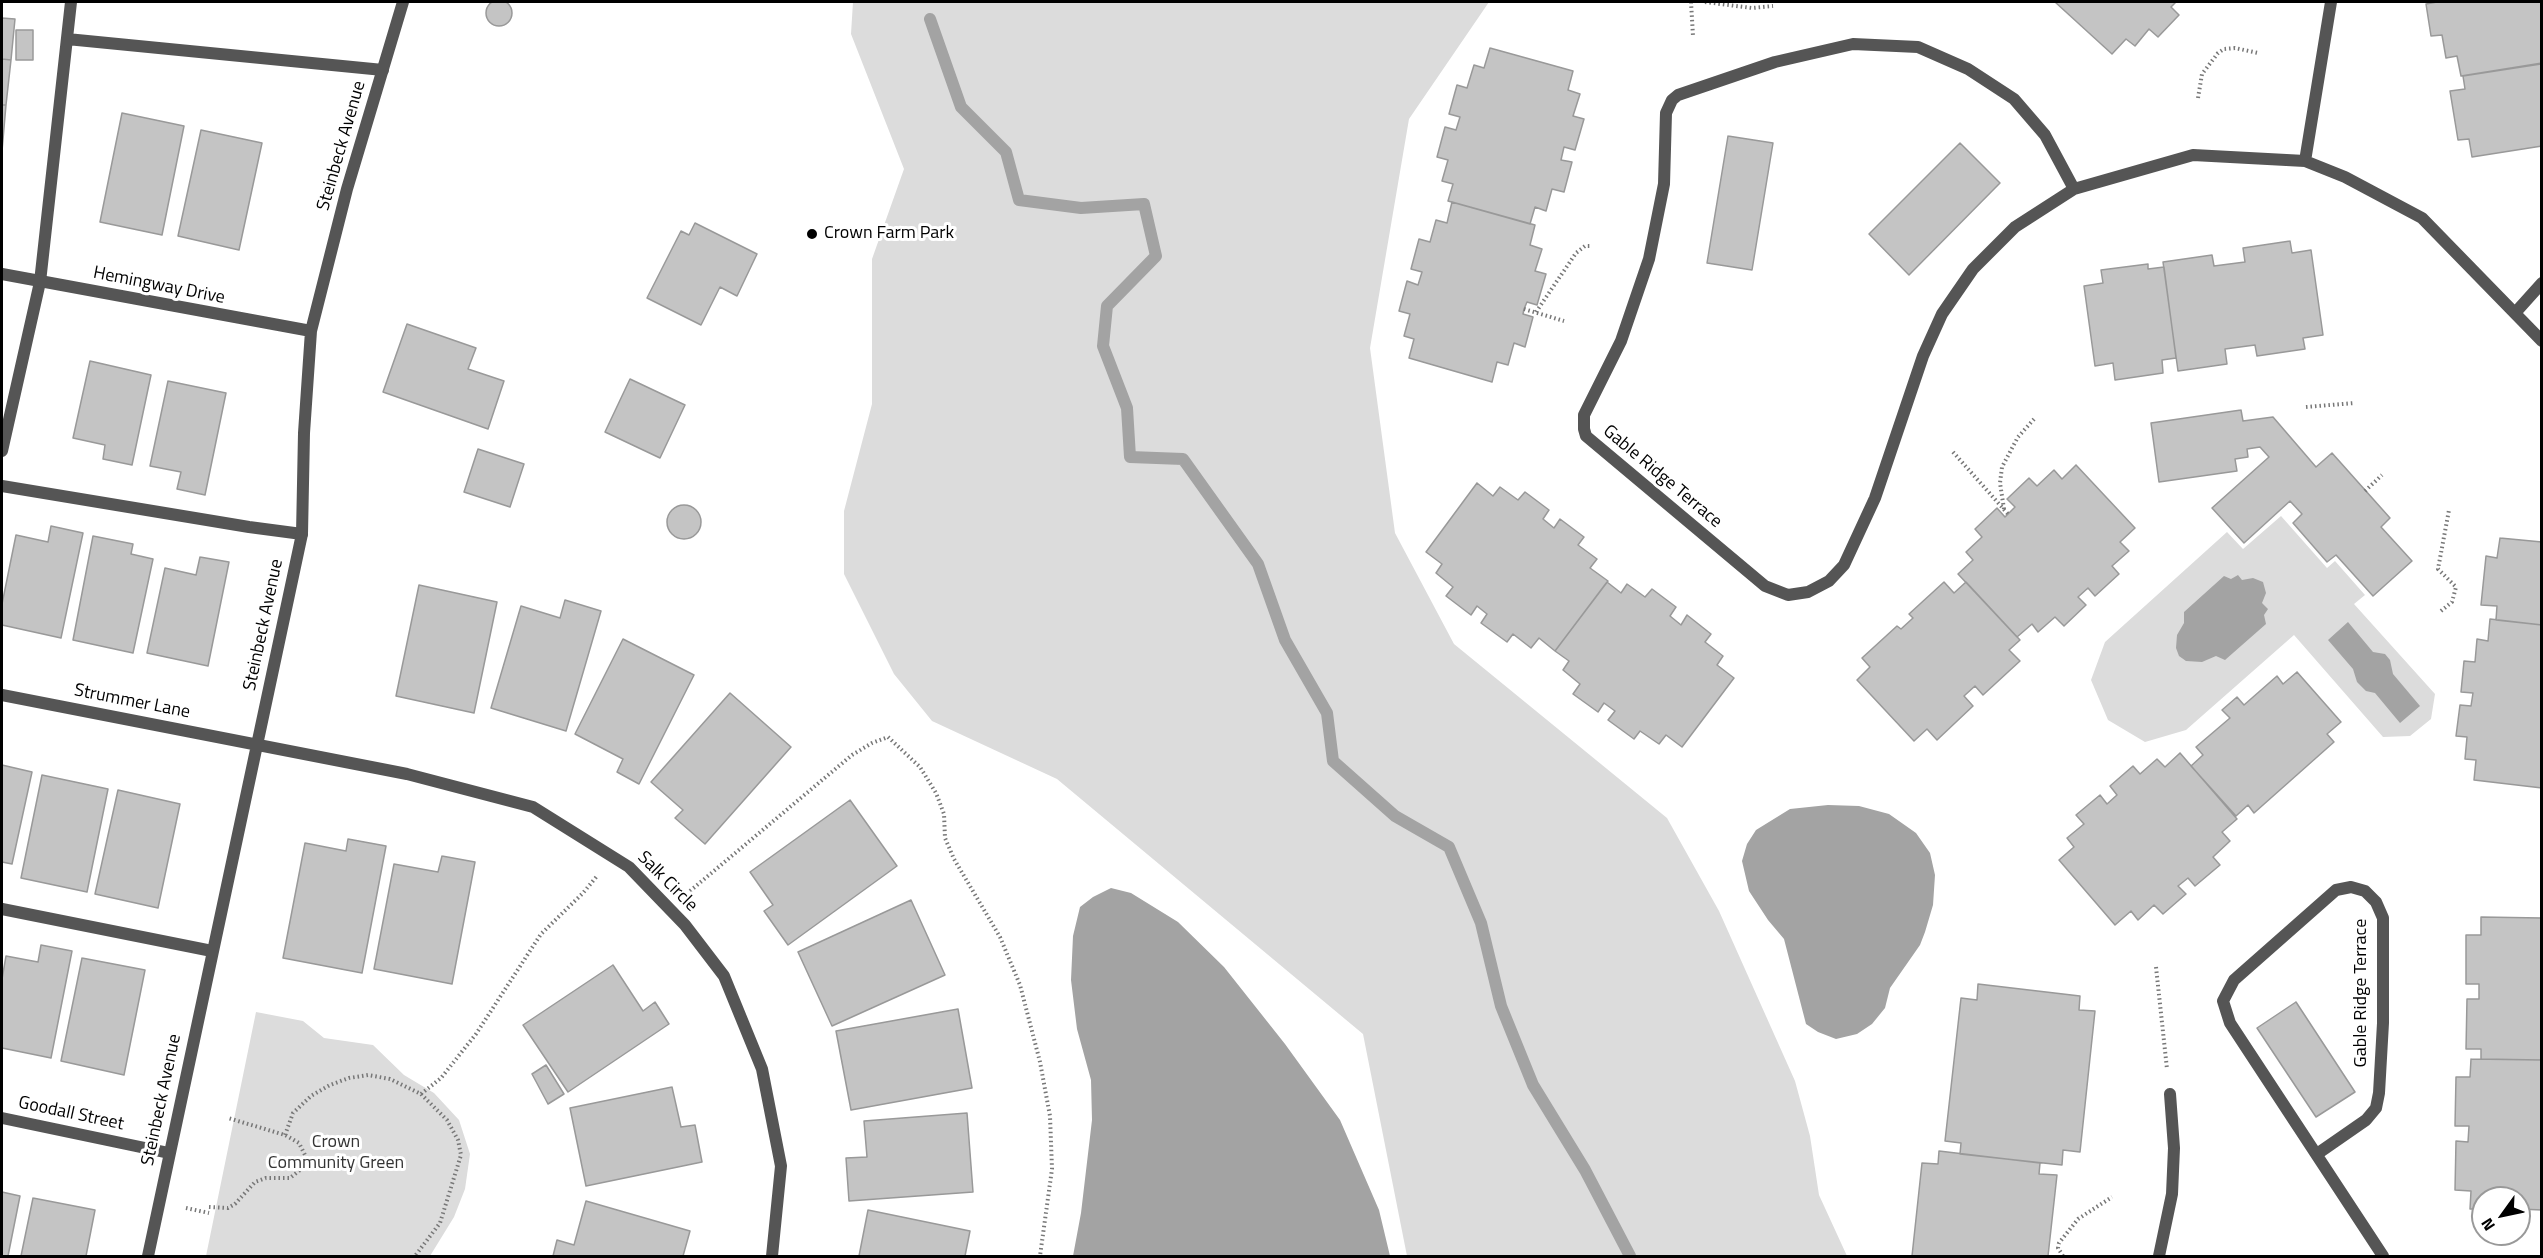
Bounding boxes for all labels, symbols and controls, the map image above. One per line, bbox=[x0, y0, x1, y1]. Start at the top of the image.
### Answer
street label: Steinbeck Avenue bbox=[313, 79, 371, 213]
place label: Crown Farm Park bbox=[824, 223, 954, 245]
marker: Crown Farm Park bbox=[805, 227, 819, 241]
street label: Hemingway Drive bbox=[91, 263, 227, 309]
street label: Gable Ridge Terrace bbox=[1598, 421, 1726, 533]
street label: Steinbeck Avenue bbox=[240, 557, 288, 693]
street label: Strummer Lane bbox=[72, 680, 192, 724]
street label: Salk Circle bbox=[632, 847, 702, 917]
street label: Gable Ridge Terrace bbox=[2351, 919, 2373, 1067]
street label: Steinbeck Avenue bbox=[138, 1032, 186, 1168]
street label: Goodall Street bbox=[16, 1092, 126, 1136]
park label: Crown Community Green bbox=[268, 1132, 404, 1174]
north arrow bbox=[2471, 1186, 2531, 1246]
text: N bbox=[2474, 1214, 2501, 1236]

